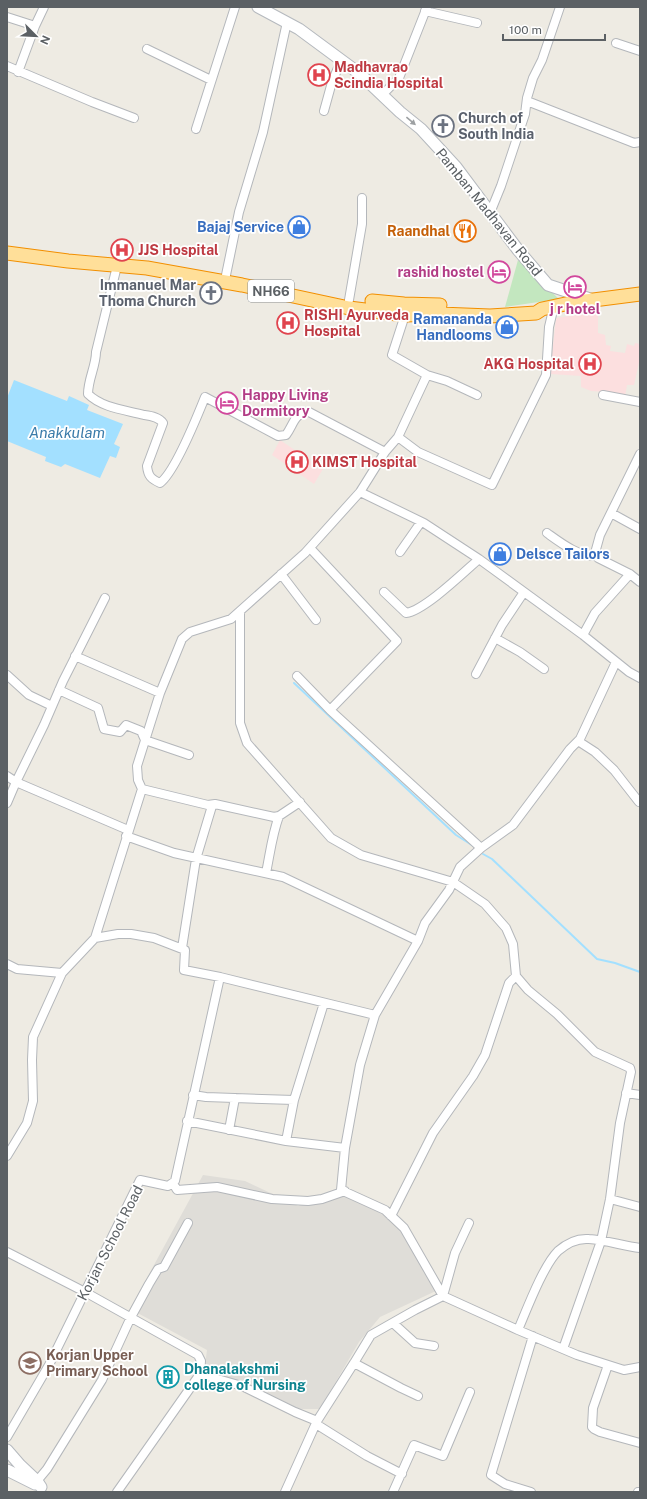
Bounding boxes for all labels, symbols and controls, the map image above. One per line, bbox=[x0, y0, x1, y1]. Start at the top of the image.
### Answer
north arrow bbox=[16, 16, 56, 56]
scale bar bbox=[503, 16, 605, 42]
text: 100 m bbox=[509, 23, 542, 37]
text: N bbox=[38, 34, 52, 46]
place label: Madhavrao Scindia Hospital bbox=[334, 59, 444, 91]
hospital icon: Madhavrao Scindia Hospital bbox=[306, 62, 332, 88]
place label: Church of South India bbox=[458, 110, 534, 142]
church icon: Church of South India bbox=[430, 113, 456, 139]
one-way arrow bbox=[406, 116, 417, 125]
street label: Pamban Madhavan Road bbox=[433, 145, 545, 279]
shop icon: Bajaj Service bbox=[286, 214, 312, 240]
restaurant icon: Raandhal bbox=[452, 218, 478, 244]
place label: Bajaj Service bbox=[197, 219, 284, 235]
place label: Raandhal bbox=[387, 223, 450, 239]
hospital icon: JJS Hospital bbox=[109, 237, 135, 263]
place label: JJS Hospital bbox=[138, 242, 219, 258]
hotel icon: rashid hostel bbox=[486, 259, 512, 285]
place label: rashid hostel bbox=[398, 264, 484, 280]
hotel icon: j r hotel bbox=[562, 274, 588, 300]
place label: Immanuel Mar Thoma Church bbox=[99, 277, 196, 309]
church icon: Immanuel Mar Thoma Church bbox=[198, 280, 224, 306]
road number: NH66 bbox=[248, 280, 294, 302]
place label: j r hotel bbox=[549, 301, 601, 317]
place label: RISHI Ayurveda Hospital bbox=[304, 307, 409, 339]
hospital icon: RISHI Ayurveda Hospital bbox=[275, 310, 301, 336]
place label: Ramananda Handlooms bbox=[413, 311, 492, 343]
shop icon: Ramananda Handlooms bbox=[494, 314, 520, 340]
hospital icon: AKG Hospital bbox=[577, 351, 603, 377]
place label: AKG Hospital bbox=[483, 356, 574, 372]
place label: Happy Living Dormitory bbox=[242, 387, 329, 419]
hotel icon: Happy Living Dormitory bbox=[214, 390, 240, 416]
water label: Anakkulam bbox=[29, 424, 105, 441]
hospital icon: KIMST Hospital bbox=[284, 449, 310, 475]
place label: KIMST Hospital bbox=[312, 454, 418, 470]
shop icon: Delsce Tailors bbox=[487, 541, 513, 567]
place label: Delsce Tailors bbox=[516, 546, 610, 562]
street label: Korjan School Road bbox=[74, 1183, 146, 1303]
place label: Korjan Upper Primary School bbox=[46, 1347, 149, 1379]
school or university icon: Korjan Upper Primary School bbox=[17, 1350, 43, 1376]
place label: Dhanalakshmi college of Nursing bbox=[184, 1361, 306, 1393]
building icon: Dhanalakshmi college of Nursing bbox=[155, 1364, 181, 1390]

